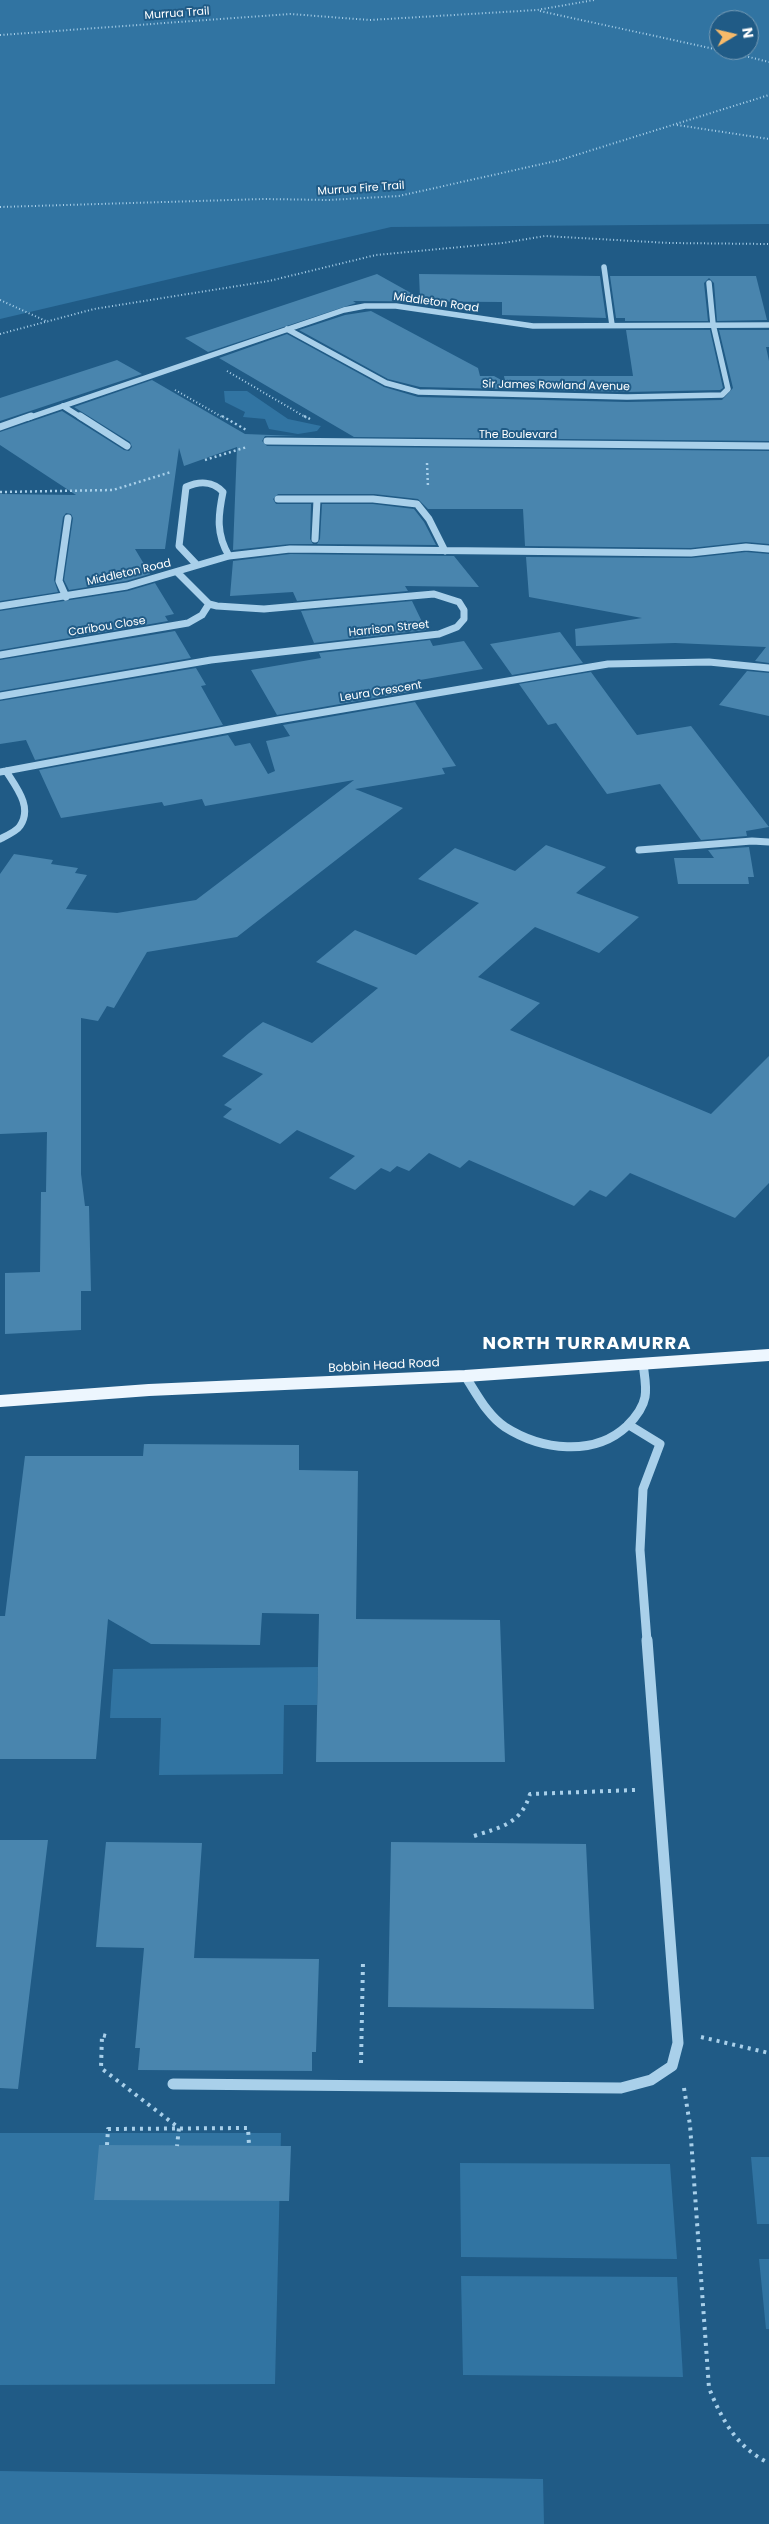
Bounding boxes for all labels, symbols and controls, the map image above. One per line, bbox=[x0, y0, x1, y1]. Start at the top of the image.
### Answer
street label: Murrua Trail bbox=[144, 5, 210, 23]
north arrow bbox=[709, 10, 759, 60]
text: N bbox=[737, 26, 759, 40]
street label: Murrua Fire Trail bbox=[317, 179, 405, 199]
street label: Middleton Road bbox=[392, 290, 480, 316]
street label: Sir James Rowland Avenue bbox=[482, 378, 630, 394]
street label: The Boulevard bbox=[479, 428, 557, 442]
street label: Middleton Road bbox=[86, 557, 172, 589]
street label: Caribou Close bbox=[67, 614, 147, 640]
street label: Harrison Street bbox=[348, 618, 430, 640]
street label: Leura Crescent bbox=[339, 679, 423, 705]
district label: NORTH TURRAMURRA bbox=[480, 1333, 694, 1355]
street label: Bobbin Head Road bbox=[328, 1356, 440, 1376]

